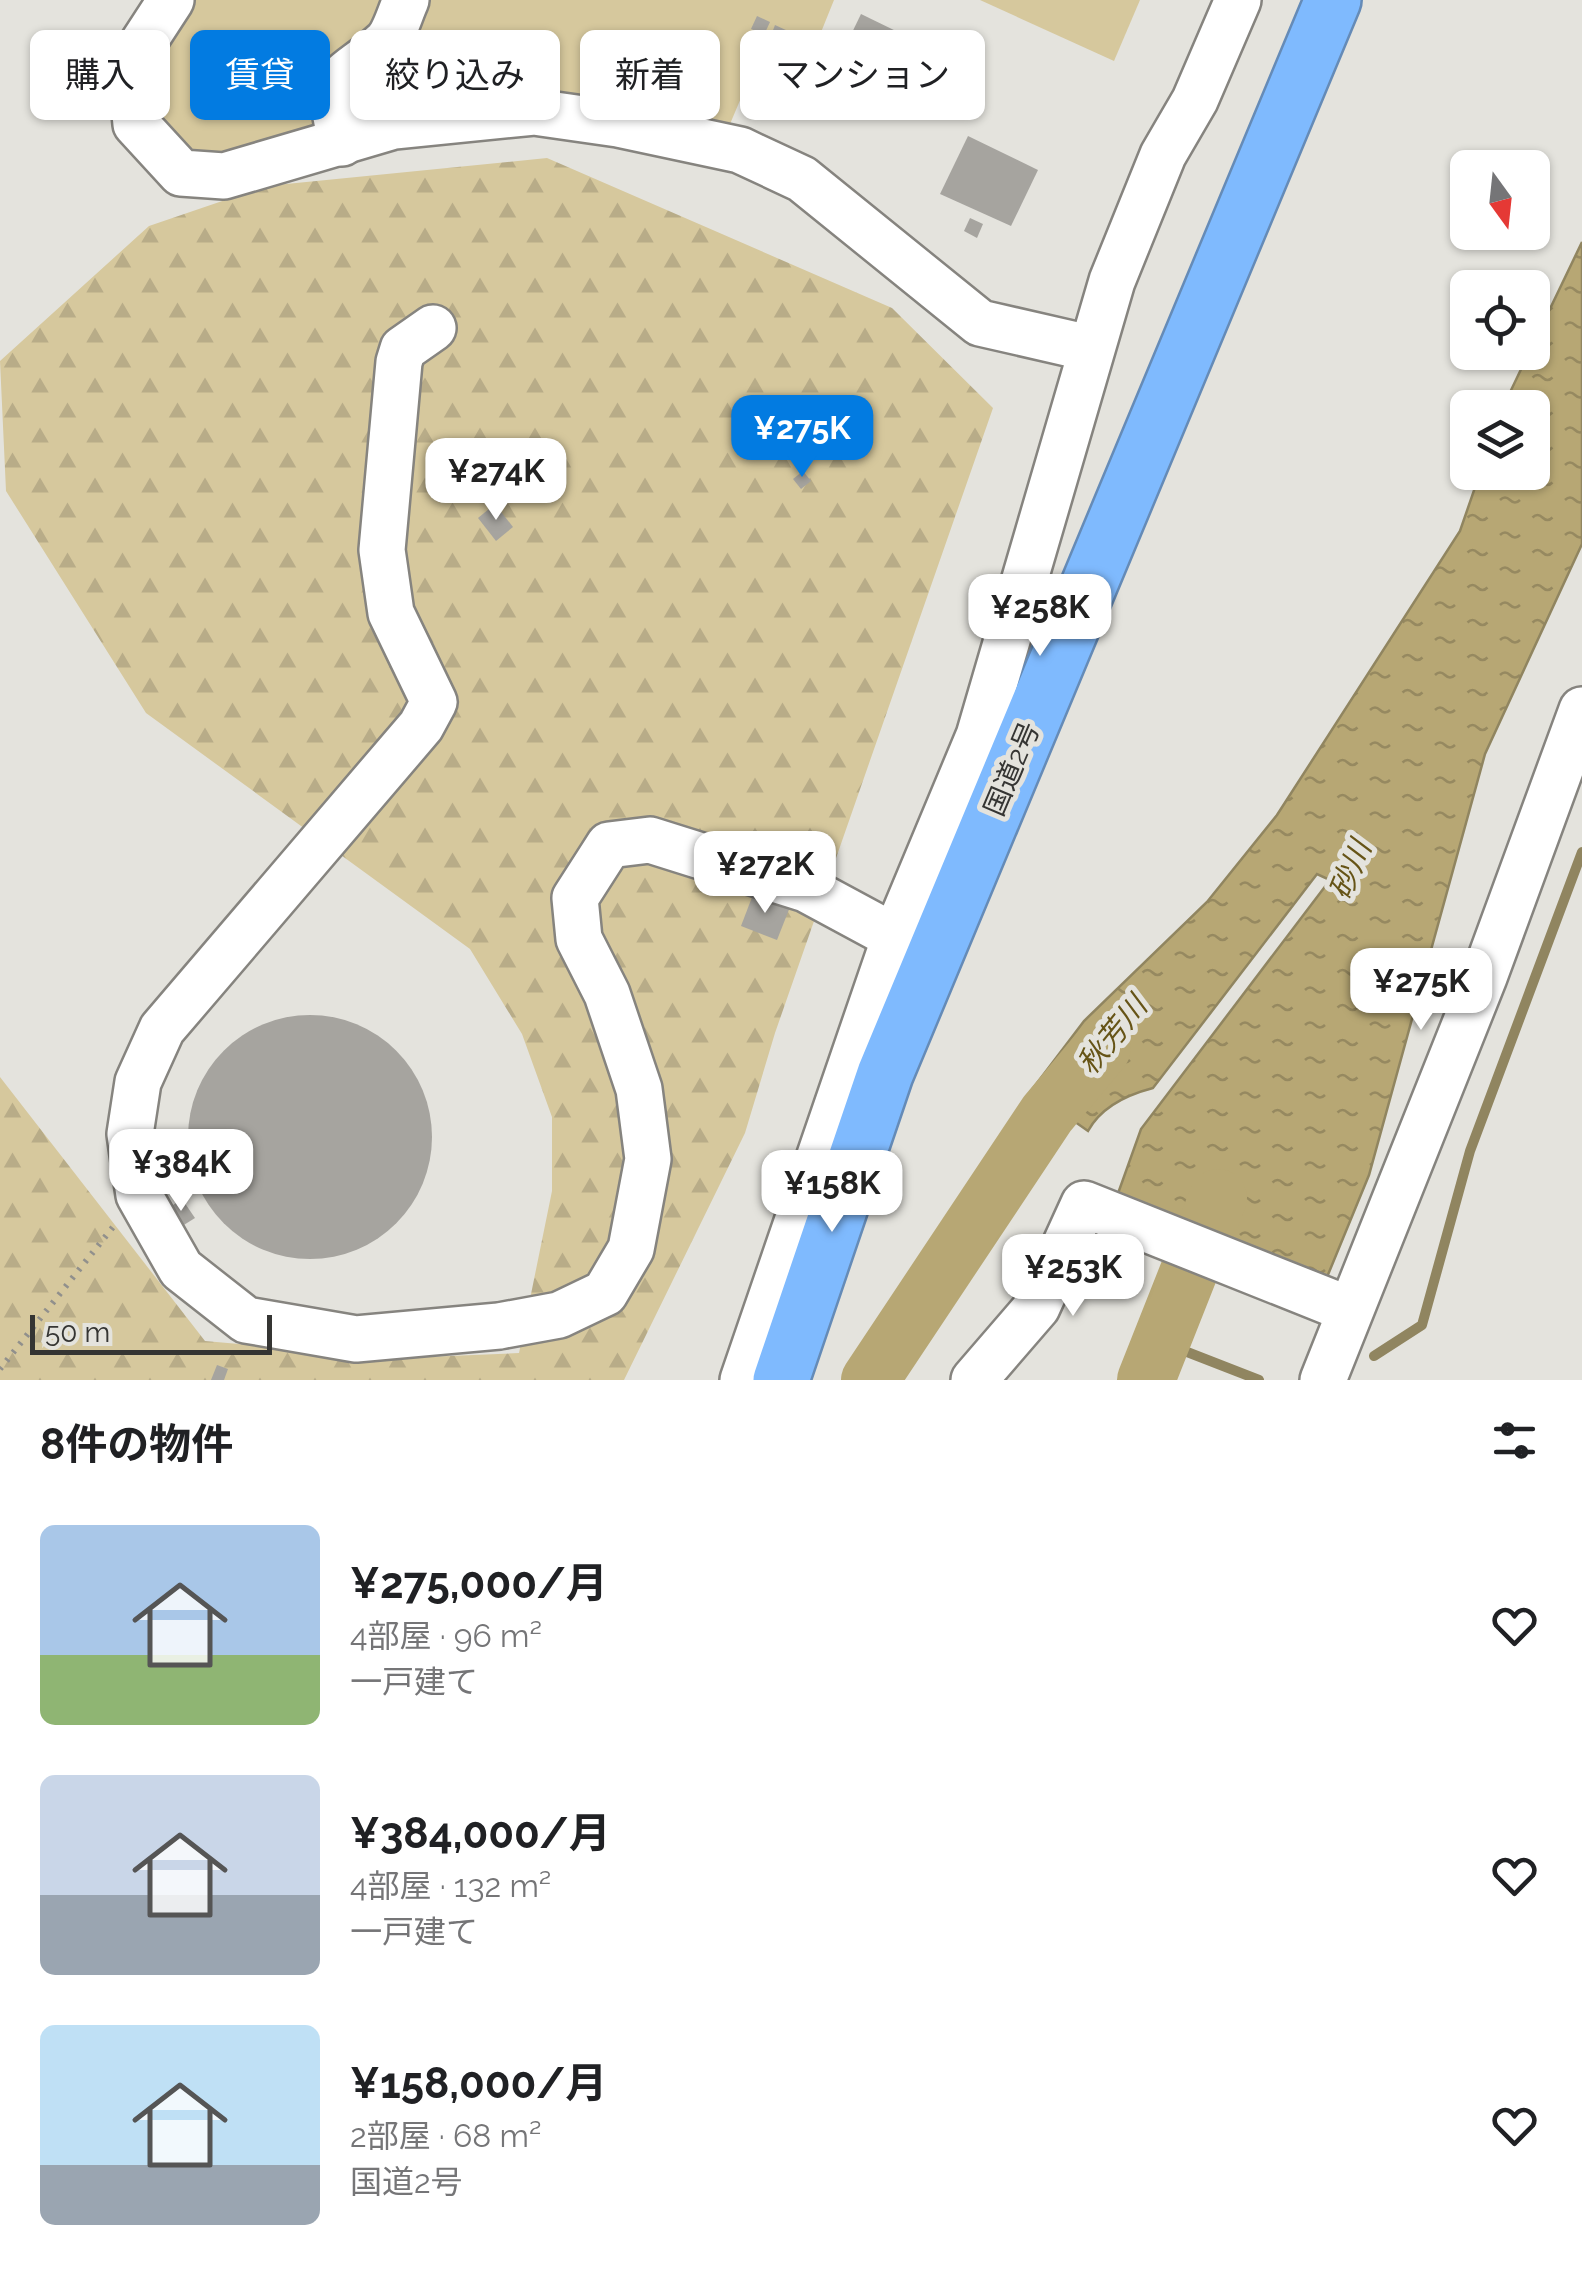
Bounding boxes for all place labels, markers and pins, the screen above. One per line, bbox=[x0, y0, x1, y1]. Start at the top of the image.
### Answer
pin: ¥275K bbox=[732, 395, 872, 480]
pin: ¥274K bbox=[426, 438, 566, 523]
pin: ¥258K bbox=[970, 574, 1110, 659]
pin: ¥272K bbox=[695, 831, 835, 916]
pin: ¥275K bbox=[1351, 948, 1491, 1033]
pin: ¥384K bbox=[111, 1129, 251, 1214]
pin: ¥158K bbox=[762, 1150, 902, 1235]
pin: ¥253K bbox=[1003, 1234, 1143, 1319]

